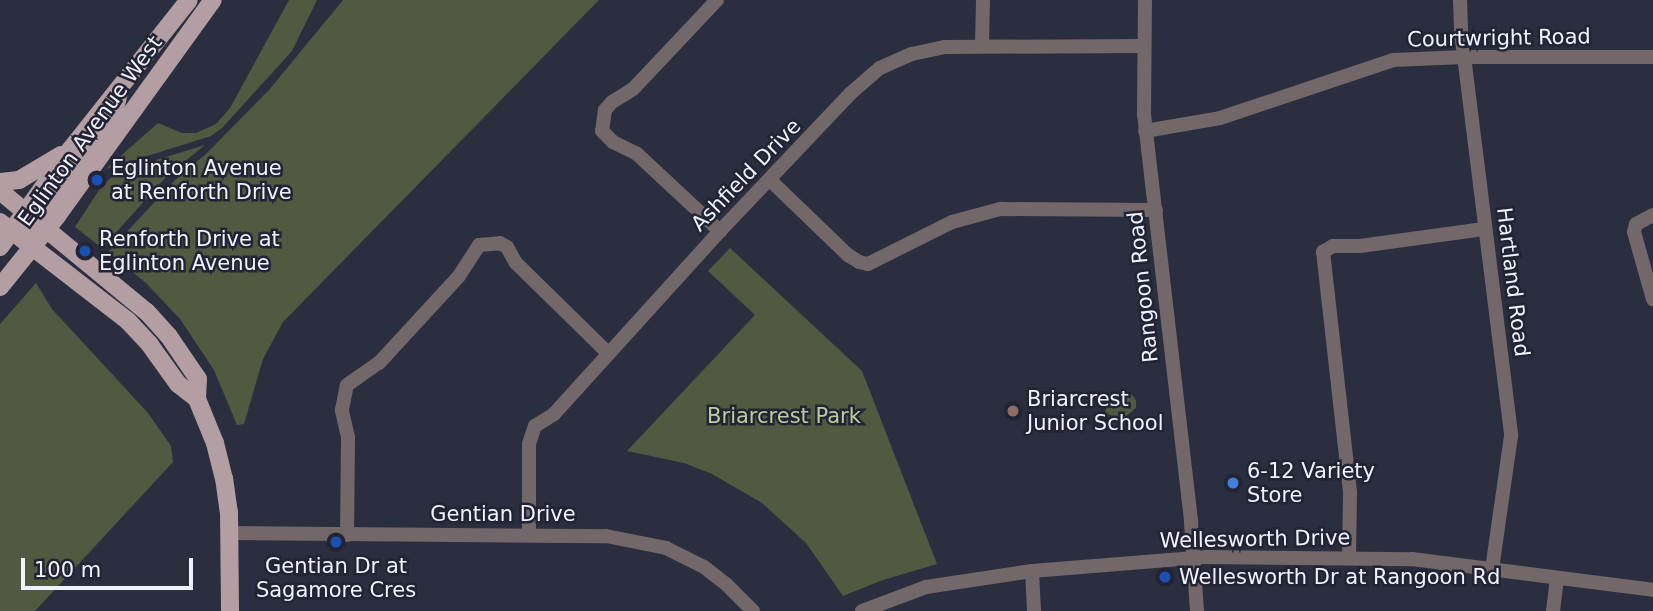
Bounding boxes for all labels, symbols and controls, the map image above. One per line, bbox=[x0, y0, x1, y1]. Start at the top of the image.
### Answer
street label: Courtwright Road bbox=[1407, 24, 1591, 52]
street label: Eglinton Avenue West bbox=[13, 31, 167, 231]
street label: Ashfield Drive bbox=[686, 114, 806, 236]
place label: Eglinton Avenue at Renforth Drive bbox=[111, 155, 292, 205]
marker: Eglinton Avenue at Renforth Drive bbox=[89, 172, 105, 188]
street label: Hartland Road bbox=[1491, 206, 1535, 358]
street label: Rangoon Road bbox=[1123, 210, 1163, 364]
place label: Renforth Drive at Eglinton Avenue bbox=[99, 226, 280, 276]
marker: Renforth Drive at Eglinton Avenue bbox=[77, 243, 93, 259]
place label: Briarcrest Junior School bbox=[1027, 386, 1164, 436]
park label: Briarcrest Park bbox=[707, 403, 861, 429]
marker: Briarcrest Junior School bbox=[1005, 403, 1021, 419]
place label: 6-12 Variety Store bbox=[1247, 458, 1375, 508]
marker: 6-12 Variety Store bbox=[1225, 475, 1241, 491]
street label: Gentian Drive bbox=[430, 501, 576, 527]
street label: Wellesworth Drive bbox=[1159, 525, 1351, 553]
marker: Gentian Dr at Sagamore Cres bbox=[328, 534, 344, 550]
scale bar bbox=[24, 544, 196, 588]
place label: Gentian Dr at Sagamore Cres bbox=[256, 553, 416, 603]
text: 100 m bbox=[34, 558, 101, 582]
place label: Wellesworth Dr at Rangoon Rd bbox=[1179, 564, 1500, 590]
marker: Wellesworth Dr at Rangoon Rd bbox=[1157, 569, 1173, 585]

